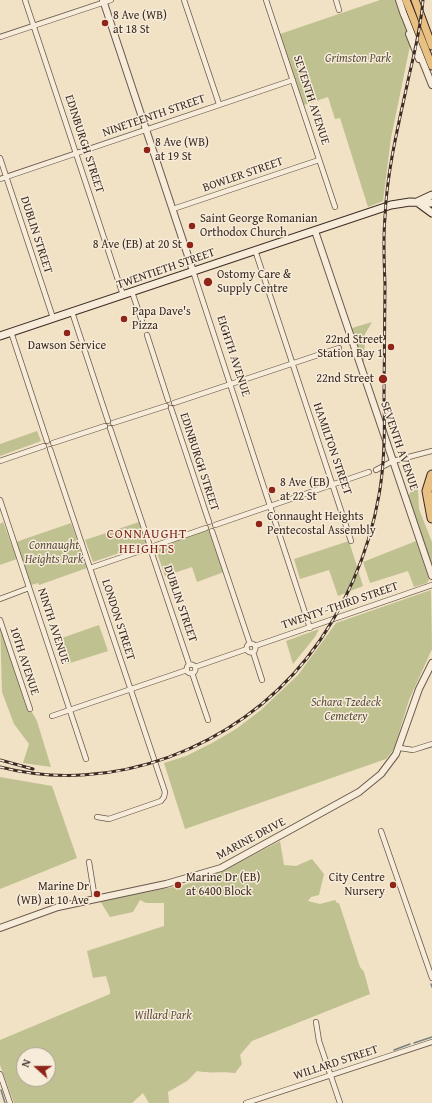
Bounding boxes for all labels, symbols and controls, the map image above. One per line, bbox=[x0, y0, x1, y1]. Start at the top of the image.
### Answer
place label: 8 Ave (WB) at 18 St bbox=[113, 9, 167, 37]
marker: 8 Ave (WB) at 18 St bbox=[100, 18, 110, 28]
park label: Grimston Park bbox=[325, 52, 391, 66]
street label: SEVENTH AVENUE bbox=[290, 53, 332, 147]
street label: NINETEENTH STREET bbox=[101, 92, 207, 140]
street label: EDINBURGH STREET bbox=[61, 93, 107, 195]
place label: 8 Ave (WB) at 19 St bbox=[155, 136, 209, 164]
marker: 8 Ave (WB) at 19 St bbox=[142, 145, 152, 155]
street label: BOWLER STREET bbox=[201, 154, 285, 196]
street label: DUBLIN STREET bbox=[17, 195, 55, 275]
place label: Saint George Romanian Orthodox Church bbox=[200, 212, 318, 240]
marker: Saint George Romanian Orthodox Church bbox=[187, 221, 197, 231]
place label: 8 Ave (EB) at 20 St bbox=[93, 238, 182, 252]
marker: 8 Ave (EB) at 20 St bbox=[185, 240, 195, 250]
street label: TWENTIETH STREET bbox=[115, 245, 217, 293]
place label: Ostomy Care & Supply Centre bbox=[217, 268, 291, 296]
marker: Ostomy Care & Supply Centre bbox=[202, 276, 214, 288]
place label: Papa Dave's Pizza bbox=[132, 305, 191, 333]
marker: Papa Dave's Pizza bbox=[119, 314, 129, 324]
street label: EIGHTH AVENUE bbox=[213, 314, 253, 398]
marker: Dawson Service bbox=[62, 328, 72, 338]
place label: 22nd Street Station Bay 1 bbox=[317, 333, 383, 361]
place label: Dawson Service bbox=[28, 339, 106, 353]
marker: 22nd Street Station Bay 1 bbox=[386, 342, 396, 352]
place label: 22nd Street bbox=[316, 372, 374, 386]
marker: 22nd Street bbox=[377, 373, 389, 385]
street label: SEVENTH AVENUE bbox=[377, 400, 421, 492]
street label: HAMILTON STREET bbox=[309, 401, 355, 497]
street label: EDINBURGH STREET bbox=[176, 411, 222, 513]
place label: 8 Ave (EB) at 22 St bbox=[280, 476, 330, 504]
marker: 8 Ave (EB) at 22 St bbox=[267, 485, 277, 495]
place label: Connaught Heights Pentecostal Assembly bbox=[267, 510, 376, 538]
marker: Connaught Heights Pentecostal Assembly bbox=[254, 519, 264, 529]
district label: CONNAUGHT HEIGHTS bbox=[107, 527, 187, 558]
park label: Connaught Heights Park bbox=[25, 539, 83, 567]
street label: DUBLIN STREET bbox=[160, 564, 200, 644]
street label: LONDON STREET bbox=[98, 578, 138, 662]
street label: TWENTY-THIRD STREET bbox=[280, 579, 400, 633]
street label: NINTH AVENUE bbox=[34, 586, 72, 666]
street label: 10TH AVENUE bbox=[6, 625, 42, 697]
park label: Schara Tzedeck Cemetery bbox=[311, 696, 381, 724]
street label: MARINE DRIVE bbox=[214, 815, 288, 863]
place label: Marine Dr (EB) at 6400 Block bbox=[186, 871, 260, 899]
place label: City Centre Nursery bbox=[329, 871, 385, 899]
place label: Marine Dr (WB) at 10 Ave bbox=[17, 880, 89, 908]
marker: Marine Dr (EB) at 6400 Block bbox=[173, 880, 183, 890]
marker: City Centre Nursery bbox=[388, 880, 398, 890]
marker: Marine Dr (WB) at 10 Ave bbox=[92, 889, 102, 899]
park label: Willard Park bbox=[134, 1009, 192, 1023]
street label: WILLARD STREET bbox=[292, 1043, 380, 1083]
north arrow bbox=[16, 1047, 56, 1087]
text: N bbox=[17, 1057, 35, 1069]

